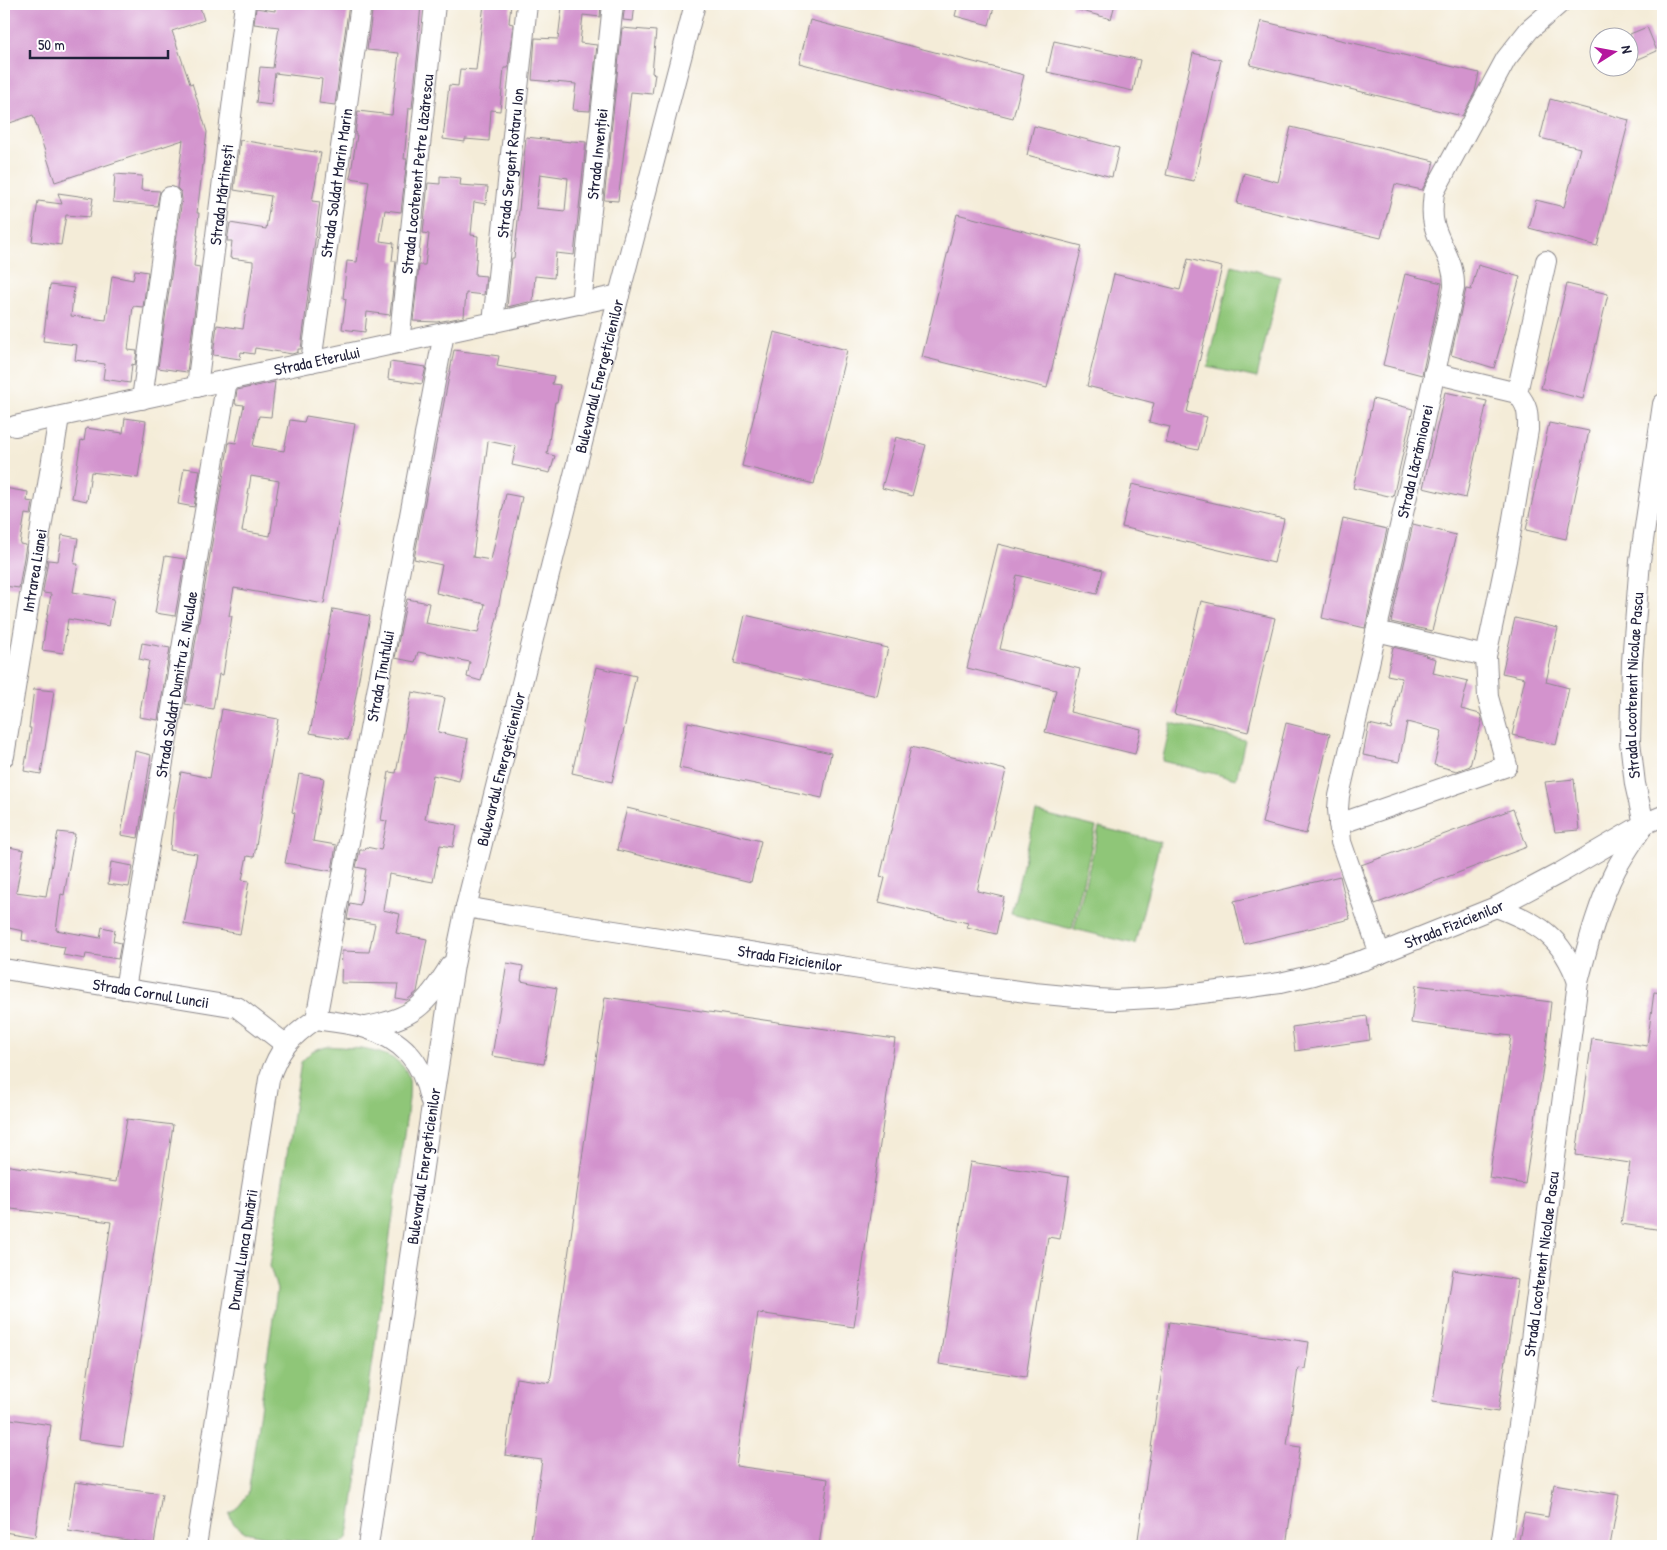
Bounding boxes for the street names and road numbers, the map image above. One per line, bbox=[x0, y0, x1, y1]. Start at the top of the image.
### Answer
street label: Strada Locotenent Petre Lăzărescu bbox=[395, 72, 439, 275]
street label: Strada Sergent Rotaru Ion bbox=[491, 87, 529, 239]
street label: Strada Soldat Marin Marin bbox=[315, 107, 357, 259]
street label: Strada Invenției bbox=[581, 107, 613, 201]
street label: Strada Mărtinești bbox=[204, 143, 238, 246]
street label: Bulevardul Energeticienilor bbox=[569, 297, 629, 455]
street label: Strada Eterului bbox=[272, 340, 362, 381]
street label: Strada Lăcrămioarei bbox=[1391, 402, 1438, 520]
street label: Intrarea Lianei bbox=[16, 527, 52, 614]
street label: Strada Soldat Dumitru Z. Niculae bbox=[150, 589, 203, 779]
street label: Strada Locotenent Nicolae Pascu bbox=[1619, 591, 1649, 780]
street label: Strada Ținutului bbox=[361, 628, 399, 723]
street label: Bulevardul Energeticienilor bbox=[471, 690, 530, 848]
street label: Strada Fizicienilor bbox=[1401, 894, 1508, 954]
street label: Strada Fizicienilor bbox=[736, 939, 844, 977]
street label: Strada Cornul Luncii bbox=[91, 973, 211, 1013]
street label: Bulevardul Energeticienilor bbox=[401, 1086, 446, 1246]
street label: Strada Locotenent Nicolae Pascu bbox=[1518, 1169, 1564, 1358]
street label: Drumul Lunca Dunării bbox=[222, 1188, 263, 1312]

